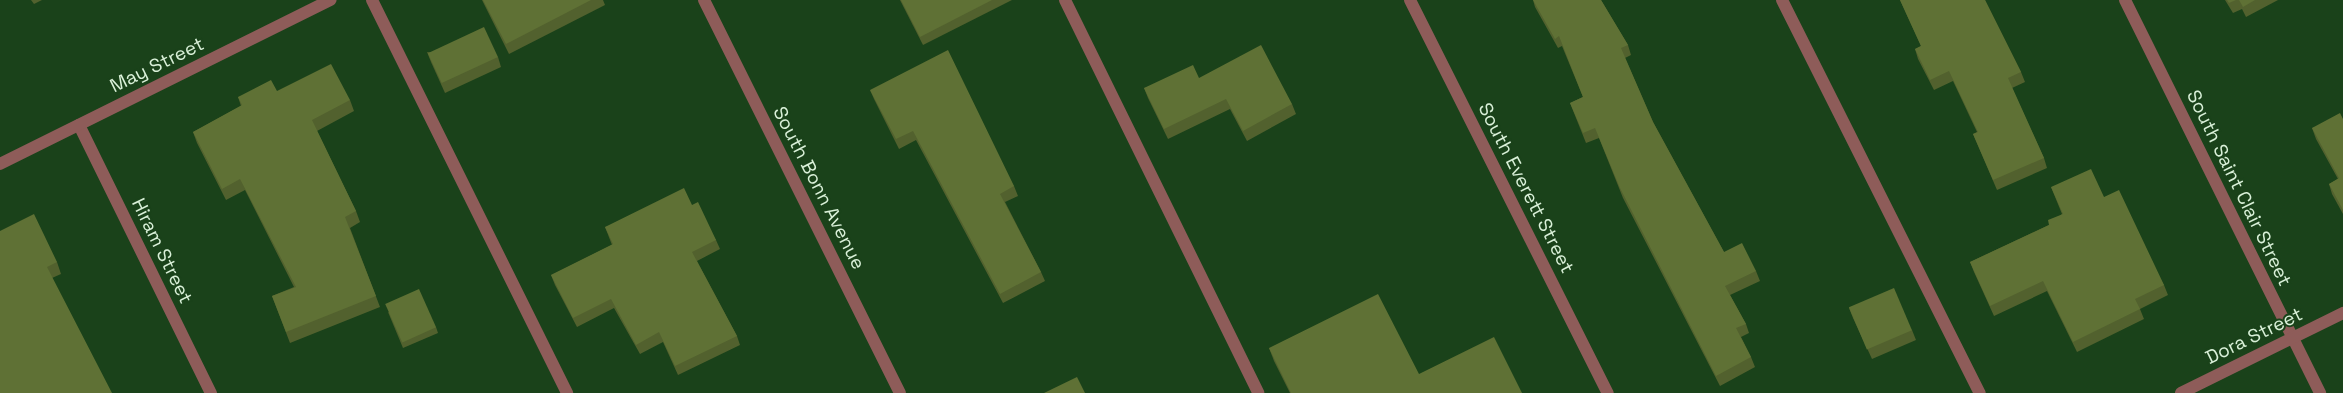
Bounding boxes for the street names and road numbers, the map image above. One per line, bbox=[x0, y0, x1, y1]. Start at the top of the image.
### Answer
street label: May Street bbox=[106, 32, 208, 98]
street label: South Saint Clair Street bbox=[2182, 86, 2296, 290]
street label: South Everett Street bbox=[1473, 99, 1579, 277]
street label: South Bonn Avenue bbox=[768, 103, 870, 273]
street label: Hiram Street bbox=[127, 195, 197, 307]
street label: Dora Street bbox=[2202, 303, 2306, 369]

